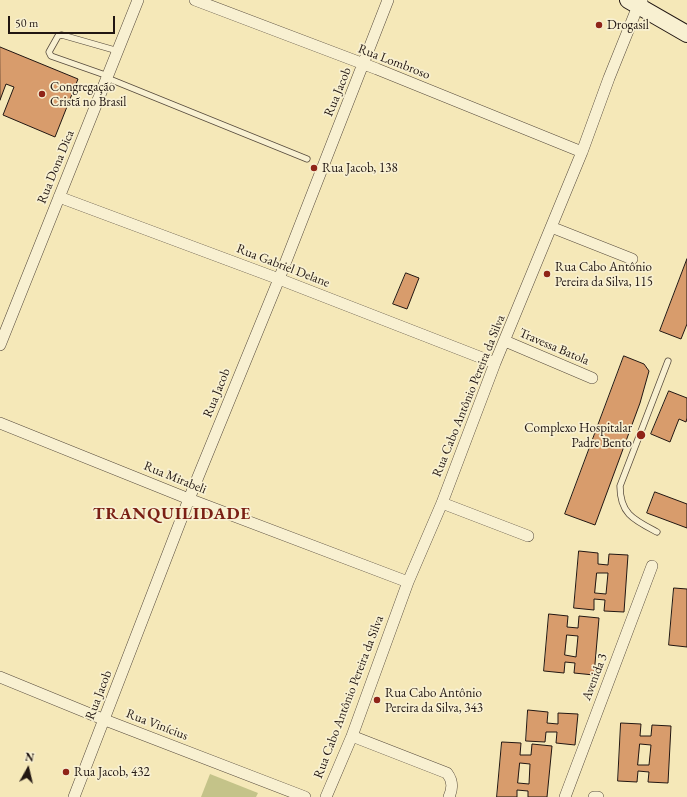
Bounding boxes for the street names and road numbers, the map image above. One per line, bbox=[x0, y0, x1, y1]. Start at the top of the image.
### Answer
street label: Rua Lombroso bbox=[356, 41, 432, 83]
street label: Rua Jacob bbox=[321, 65, 355, 119]
street label: Rua Dona Dica bbox=[34, 128, 78, 206]
street label: Rua Gabriel Delane bbox=[234, 241, 332, 291]
street label: Rua Cabo Antônio Pereira da Silva bbox=[429, 313, 509, 479]
street label: Travessa Batola bbox=[517, 325, 591, 369]
street label: Rua Jacob bbox=[200, 366, 234, 420]
street label: Rua Mirabeli bbox=[141, 458, 209, 498]
street label: Rua Cabo Antônio Pereira da Silva bbox=[311, 613, 387, 781]
street label: Avenida 3 bbox=[579, 651, 611, 703]
street label: Rua Jacob bbox=[82, 668, 116, 722]
street label: Rua Vinícius bbox=[124, 706, 190, 744]

